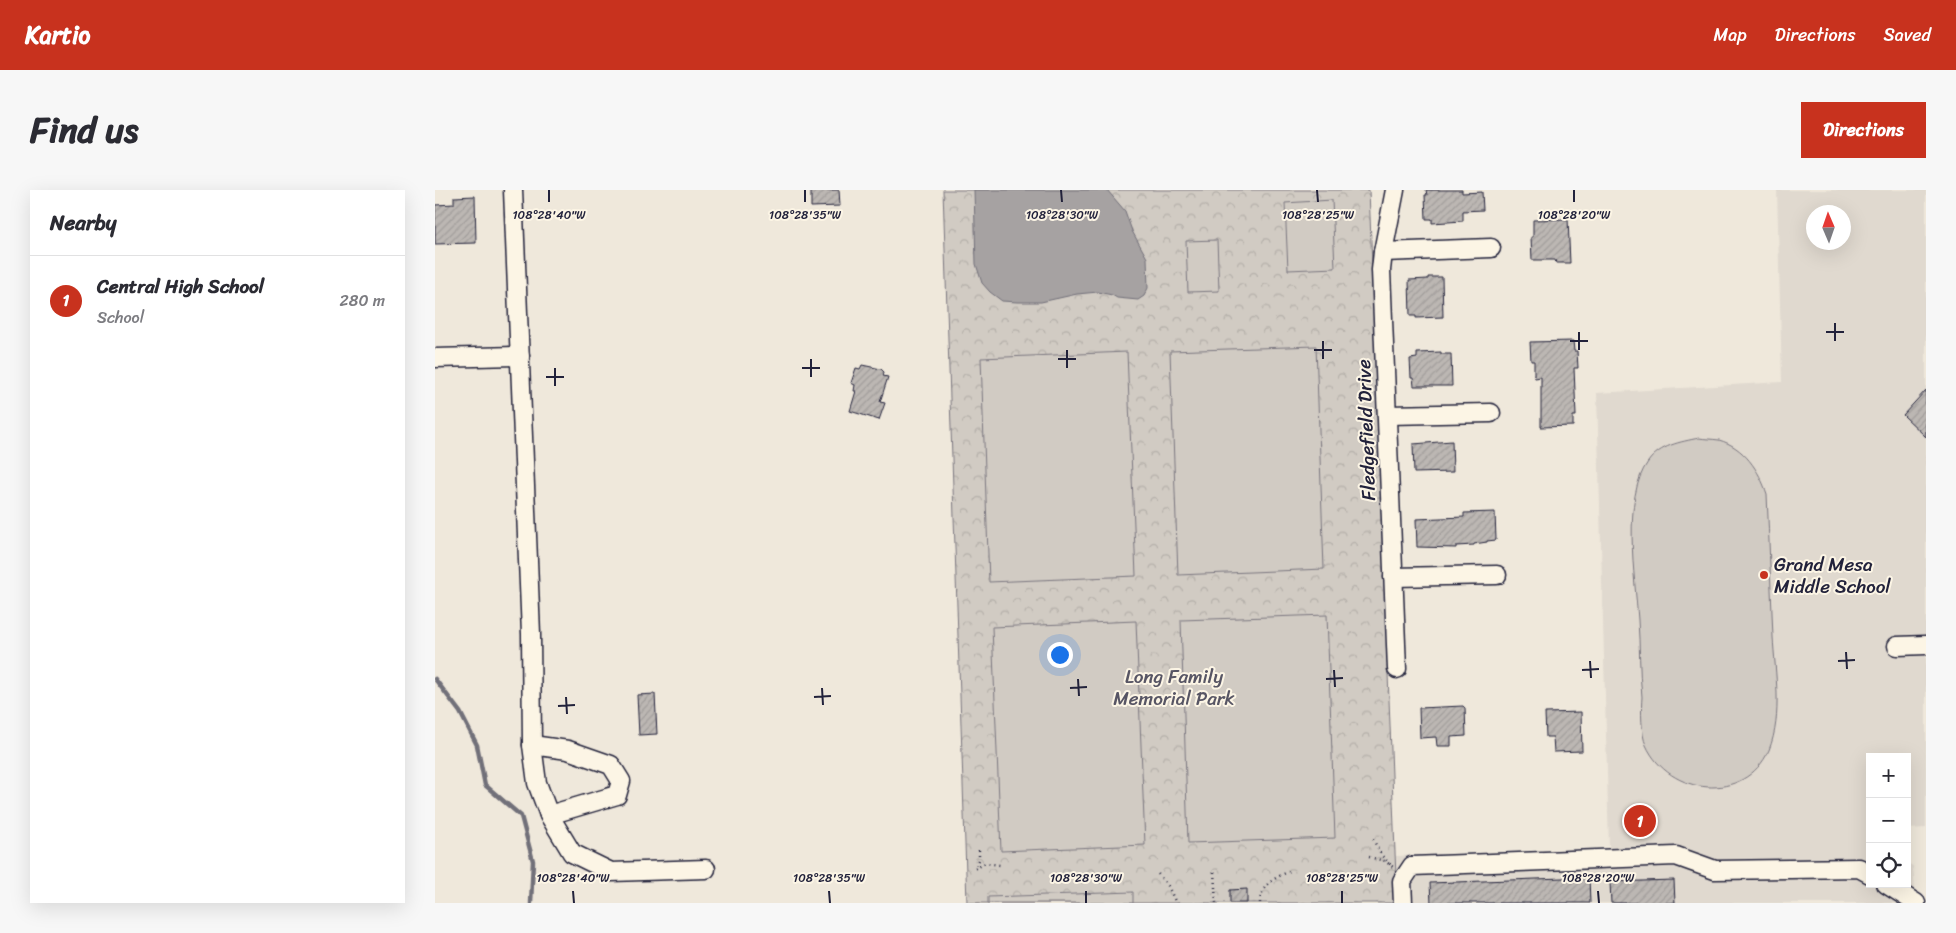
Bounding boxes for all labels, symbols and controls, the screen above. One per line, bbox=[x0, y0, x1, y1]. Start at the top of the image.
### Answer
text: Kartio bbox=[25, 14, 90, 56]
text: Map bbox=[1714, 19, 1747, 51]
text: Directions bbox=[1775, 19, 1856, 51]
text: Saved bbox=[1884, 19, 1931, 51]
text: Find us bbox=[30, 99, 138, 161]
button: Directions bbox=[1801, 102, 1926, 158]
text: Nearby bbox=[50, 204, 116, 242]
text: 108°28'40"W bbox=[512, 204, 586, 226]
text: 108°28'35"W bbox=[769, 204, 842, 226]
text: 108°28'30"W bbox=[1026, 204, 1099, 226]
text: 108°28'25"W bbox=[1282, 204, 1355, 226]
text: 108°28'20"W bbox=[1538, 204, 1611, 226]
north arrow bbox=[1806, 205, 1851, 250]
text: Central High School bbox=[97, 270, 264, 303]
text: 1 bbox=[63, 286, 69, 315]
text: 280 m bbox=[340, 286, 385, 315]
text: School bbox=[97, 303, 144, 332]
street label: Fledgefield Drive bbox=[1347, 358, 1385, 501]
place label: Grand Mesa Middle School bbox=[1774, 548, 1891, 603]
marker: Grand Mesa Middle School bbox=[1758, 569, 1770, 581]
your location bbox=[1047, 642, 1073, 668]
park label: Long Family Memorial Park bbox=[1113, 660, 1235, 715]
map controls bbox=[1866, 753, 1911, 888]
button: + bbox=[1866, 753, 1911, 798]
button: − bbox=[1866, 798, 1911, 843]
pin: 1 bbox=[1624, 802, 1656, 840]
button: locate bbox=[1866, 843, 1911, 888]
text: 108°28'40"W bbox=[536, 867, 610, 889]
text: 108°28'35"W bbox=[793, 867, 866, 889]
text: 108°28'30"W bbox=[1050, 867, 1123, 889]
text: 108°28'25"W bbox=[1306, 867, 1379, 889]
text: 108°28'20"W bbox=[1562, 867, 1635, 889]

